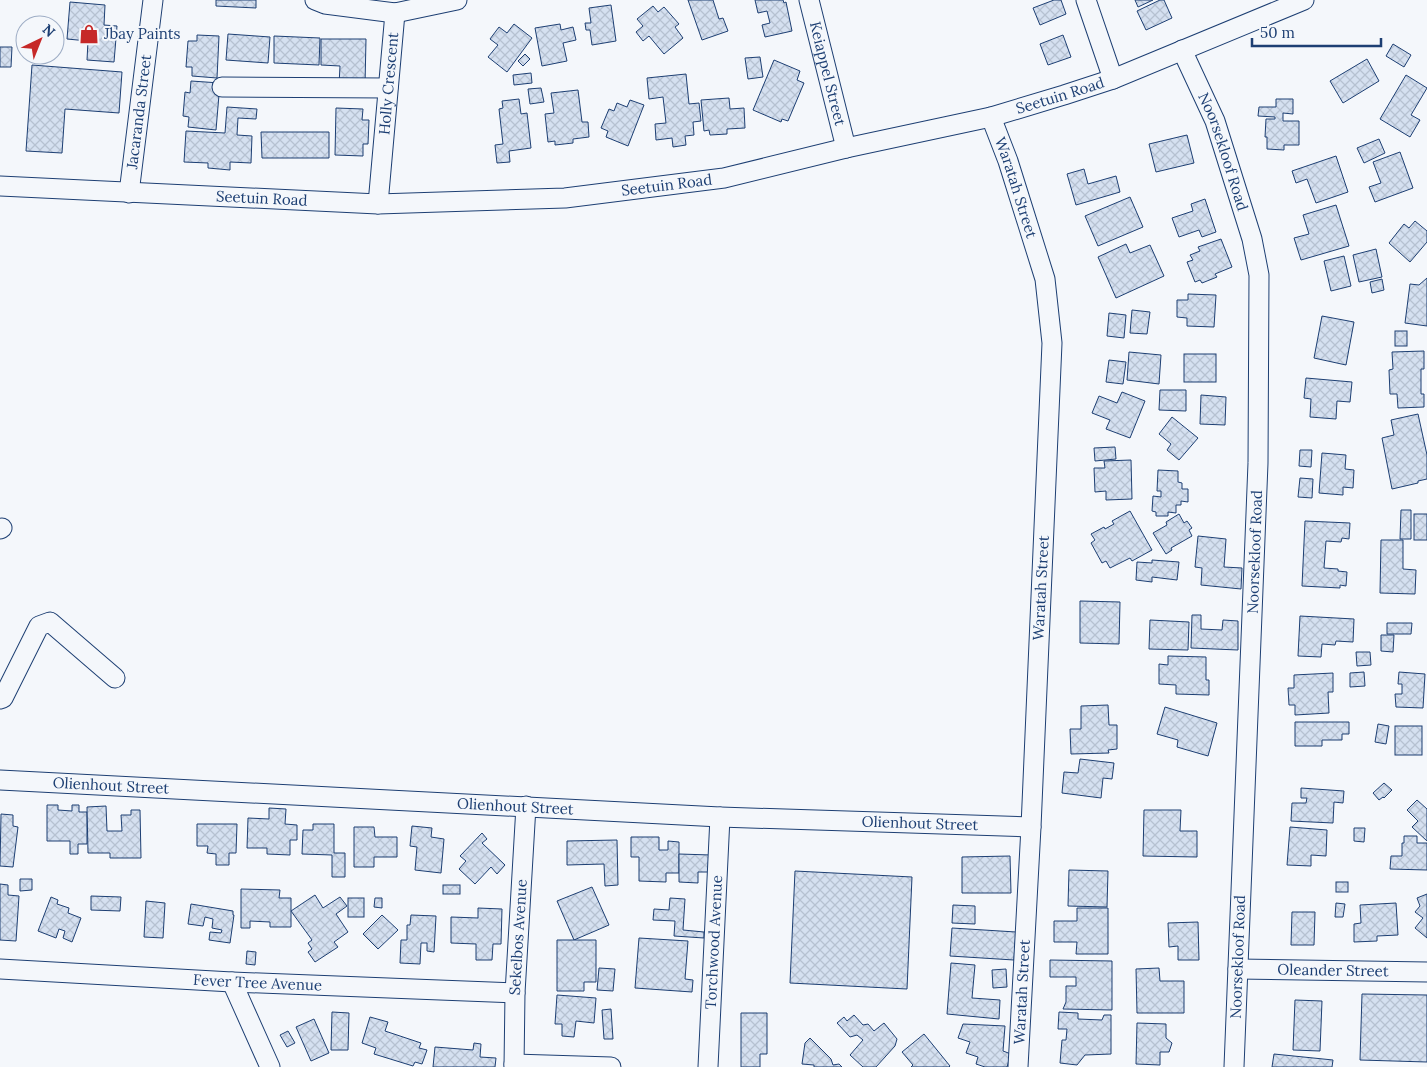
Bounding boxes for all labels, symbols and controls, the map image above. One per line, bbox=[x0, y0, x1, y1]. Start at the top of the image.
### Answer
north arrow bbox=[15, 15, 65, 65]
scale bar bbox=[1252, 15, 1381, 47]
street label: Keiappel Street bbox=[806, 19, 850, 128]
text: N bbox=[39, 20, 59, 41]
shop icon: Jbay Paints bbox=[78, 23, 100, 45]
text: 50 m bbox=[1260, 23, 1295, 42]
place label: Jbay Paints bbox=[103, 24, 180, 43]
street label: Holly Crescent bbox=[374, 31, 402, 136]
street label: Jacaranda Street bbox=[122, 53, 155, 171]
street label: Seetuin Road bbox=[1014, 73, 1107, 118]
street label: Noorsekloof Road bbox=[1194, 89, 1253, 213]
street label: Waratah Street bbox=[991, 134, 1042, 241]
street label: Seetuin Road bbox=[620, 170, 713, 200]
street label: Seetuin Road bbox=[216, 186, 308, 210]
street label: Noorsekloof Road bbox=[1243, 490, 1266, 614]
street label: Waratah Street bbox=[1028, 535, 1053, 641]
street label: Olienhout Street bbox=[52, 773, 170, 798]
street label: Olienhout Street bbox=[457, 794, 574, 818]
street label: Olienhout Street bbox=[861, 812, 979, 834]
street label: Torchwood Avenue bbox=[701, 875, 726, 1010]
street label: Sekelbos Avenue bbox=[505, 878, 531, 996]
street label: Noorsekloof Road bbox=[1226, 895, 1249, 1019]
street label: Waratah Street bbox=[1009, 939, 1034, 1045]
street label: Oleander Street bbox=[1277, 960, 1389, 980]
street label: Fever Tree Avenue bbox=[193, 970, 322, 994]

